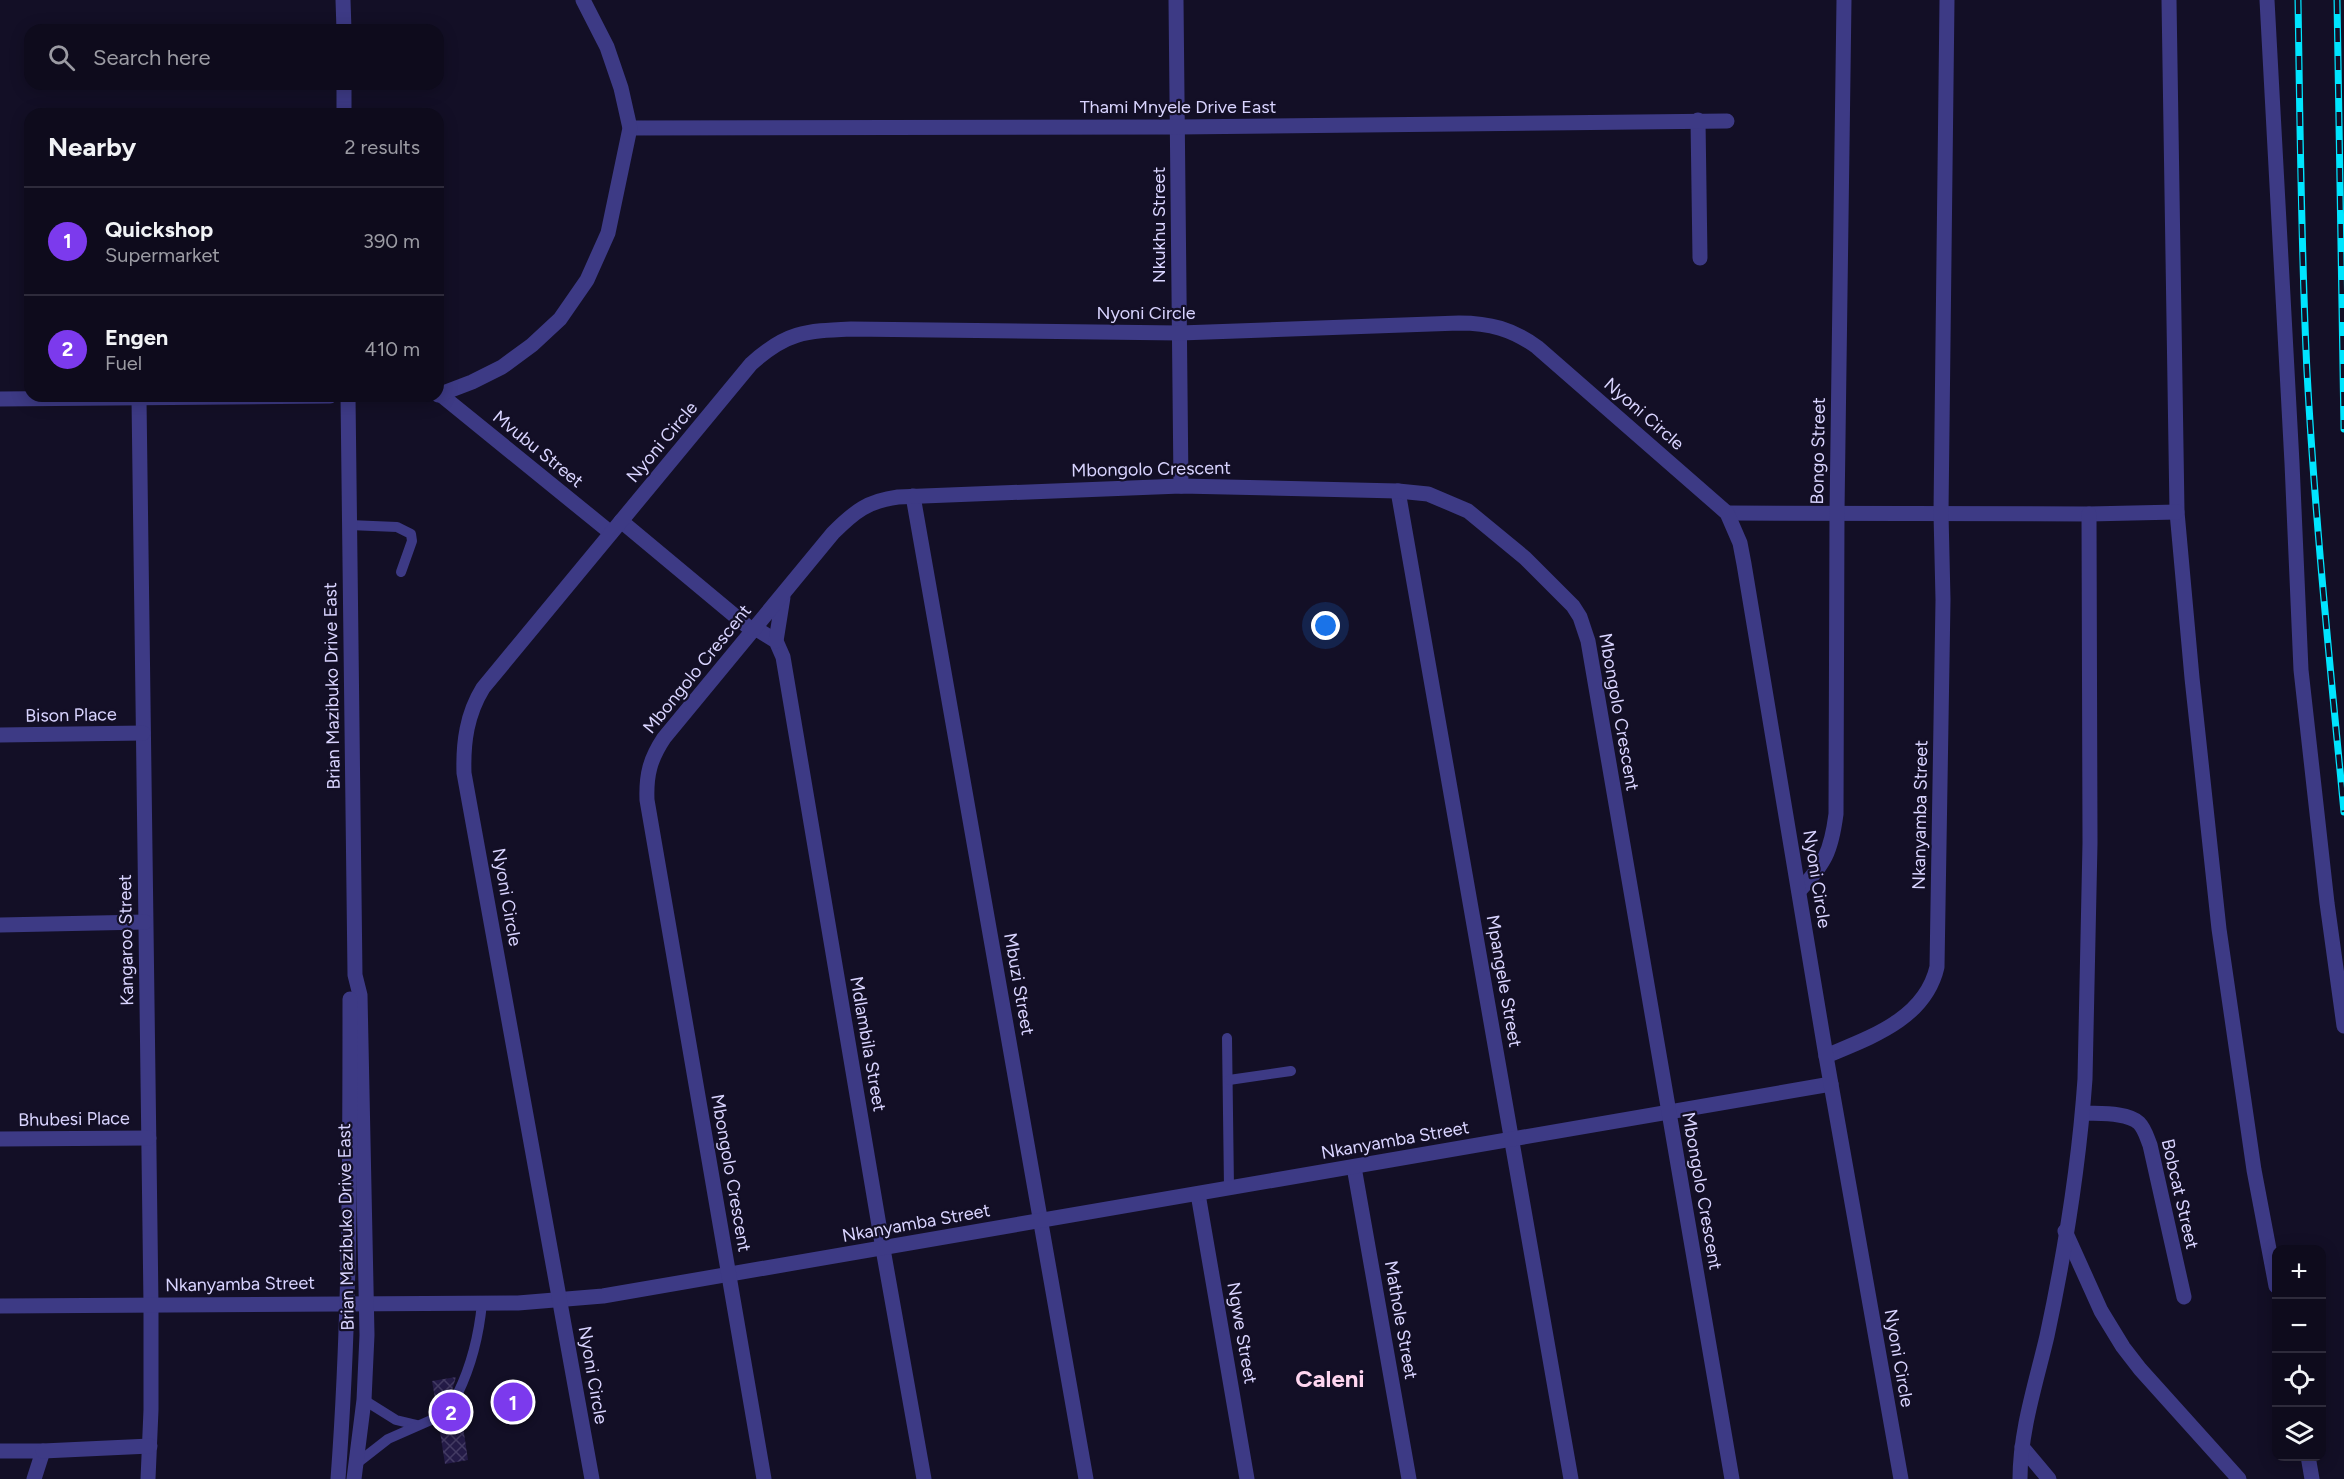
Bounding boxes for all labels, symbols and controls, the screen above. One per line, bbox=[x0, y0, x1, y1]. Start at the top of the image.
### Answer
search box bbox=[24, 24, 444, 90]
icon: search bbox=[45, 41, 78, 74]
text: Search here bbox=[93, 44, 211, 71]
street label: Thami Mnyele Drive East bbox=[1080, 96, 1277, 118]
text: Nearby bbox=[48, 131, 136, 163]
text: 2 results bbox=[344, 135, 420, 159]
street label: Nkukhu Street bbox=[1148, 167, 1170, 283]
text: Quickshop bbox=[105, 216, 213, 243]
text: 1 bbox=[63, 229, 72, 253]
text: 390 m bbox=[363, 229, 420, 253]
text: Supermarket bbox=[105, 243, 220, 267]
street label: Nyoni Circle bbox=[1096, 302, 1196, 324]
text: Engen bbox=[105, 324, 168, 351]
text: 2 bbox=[62, 337, 73, 361]
text: 410 m bbox=[365, 337, 420, 361]
text: Fuel bbox=[105, 351, 142, 375]
street label: Nyoni Circle bbox=[1599, 373, 1689, 455]
street label: Nyoni Circle bbox=[622, 397, 702, 487]
street label: Bongo Street bbox=[1806, 397, 1830, 505]
street label: Mvubu Street bbox=[488, 406, 588, 492]
street label: Mbongolo Crescent bbox=[1071, 457, 1231, 481]
street label: Brian Mazibuko Drive East bbox=[319, 582, 345, 790]
street label: Mbongolo Crescent bbox=[638, 600, 756, 738]
your location bbox=[1311, 611, 1340, 640]
street label: Mbongolo Crescent bbox=[1594, 631, 1644, 793]
street label: Bison Place bbox=[25, 703, 117, 727]
street label: Nkanyamba Street bbox=[1908, 740, 1932, 890]
street label: Nyoni Circle bbox=[1798, 828, 1836, 930]
street label: Nyoni Circle bbox=[488, 846, 526, 948]
street label: Kangaroo Street bbox=[114, 874, 138, 1006]
street label: Mpangele Street bbox=[1482, 913, 1527, 1049]
street label: Mbuzi Street bbox=[999, 931, 1039, 1037]
street label: Mdlambila Street bbox=[845, 975, 891, 1114]
street label: Mbongolo Crescent bbox=[706, 1092, 756, 1254]
street label: Bhubesi Place bbox=[18, 1107, 130, 1131]
street label: Mbongolo Crescent bbox=[1677, 1110, 1727, 1272]
street label: Nkanyamba Street bbox=[1319, 1116, 1471, 1164]
street label: Brian Mazibuko Drive East bbox=[333, 1123, 359, 1331]
street label: Bobcat Street bbox=[2157, 1137, 2203, 1251]
street label: Nkanyamba Street bbox=[840, 1199, 992, 1247]
map controls bbox=[2272, 1245, 2326, 1461]
button: + bbox=[2272, 1245, 2326, 1299]
street label: Mathole Street bbox=[1380, 1259, 1422, 1381]
street label: Nkanyamba Street bbox=[165, 1272, 315, 1296]
street label: Ngwe Street bbox=[1222, 1280, 1262, 1386]
button: − bbox=[2272, 1299, 2326, 1353]
street label: Nyoni Circle bbox=[1880, 1307, 1918, 1409]
street label: Nyoni Circle bbox=[574, 1324, 612, 1426]
button: locate bbox=[2272, 1353, 2326, 1407]
district label: Caleni bbox=[1295, 1364, 1365, 1393]
pin: 1 bbox=[494, 1380, 532, 1424]
pin: 2 bbox=[432, 1390, 470, 1434]
button: layers bbox=[2272, 1407, 2326, 1461]

